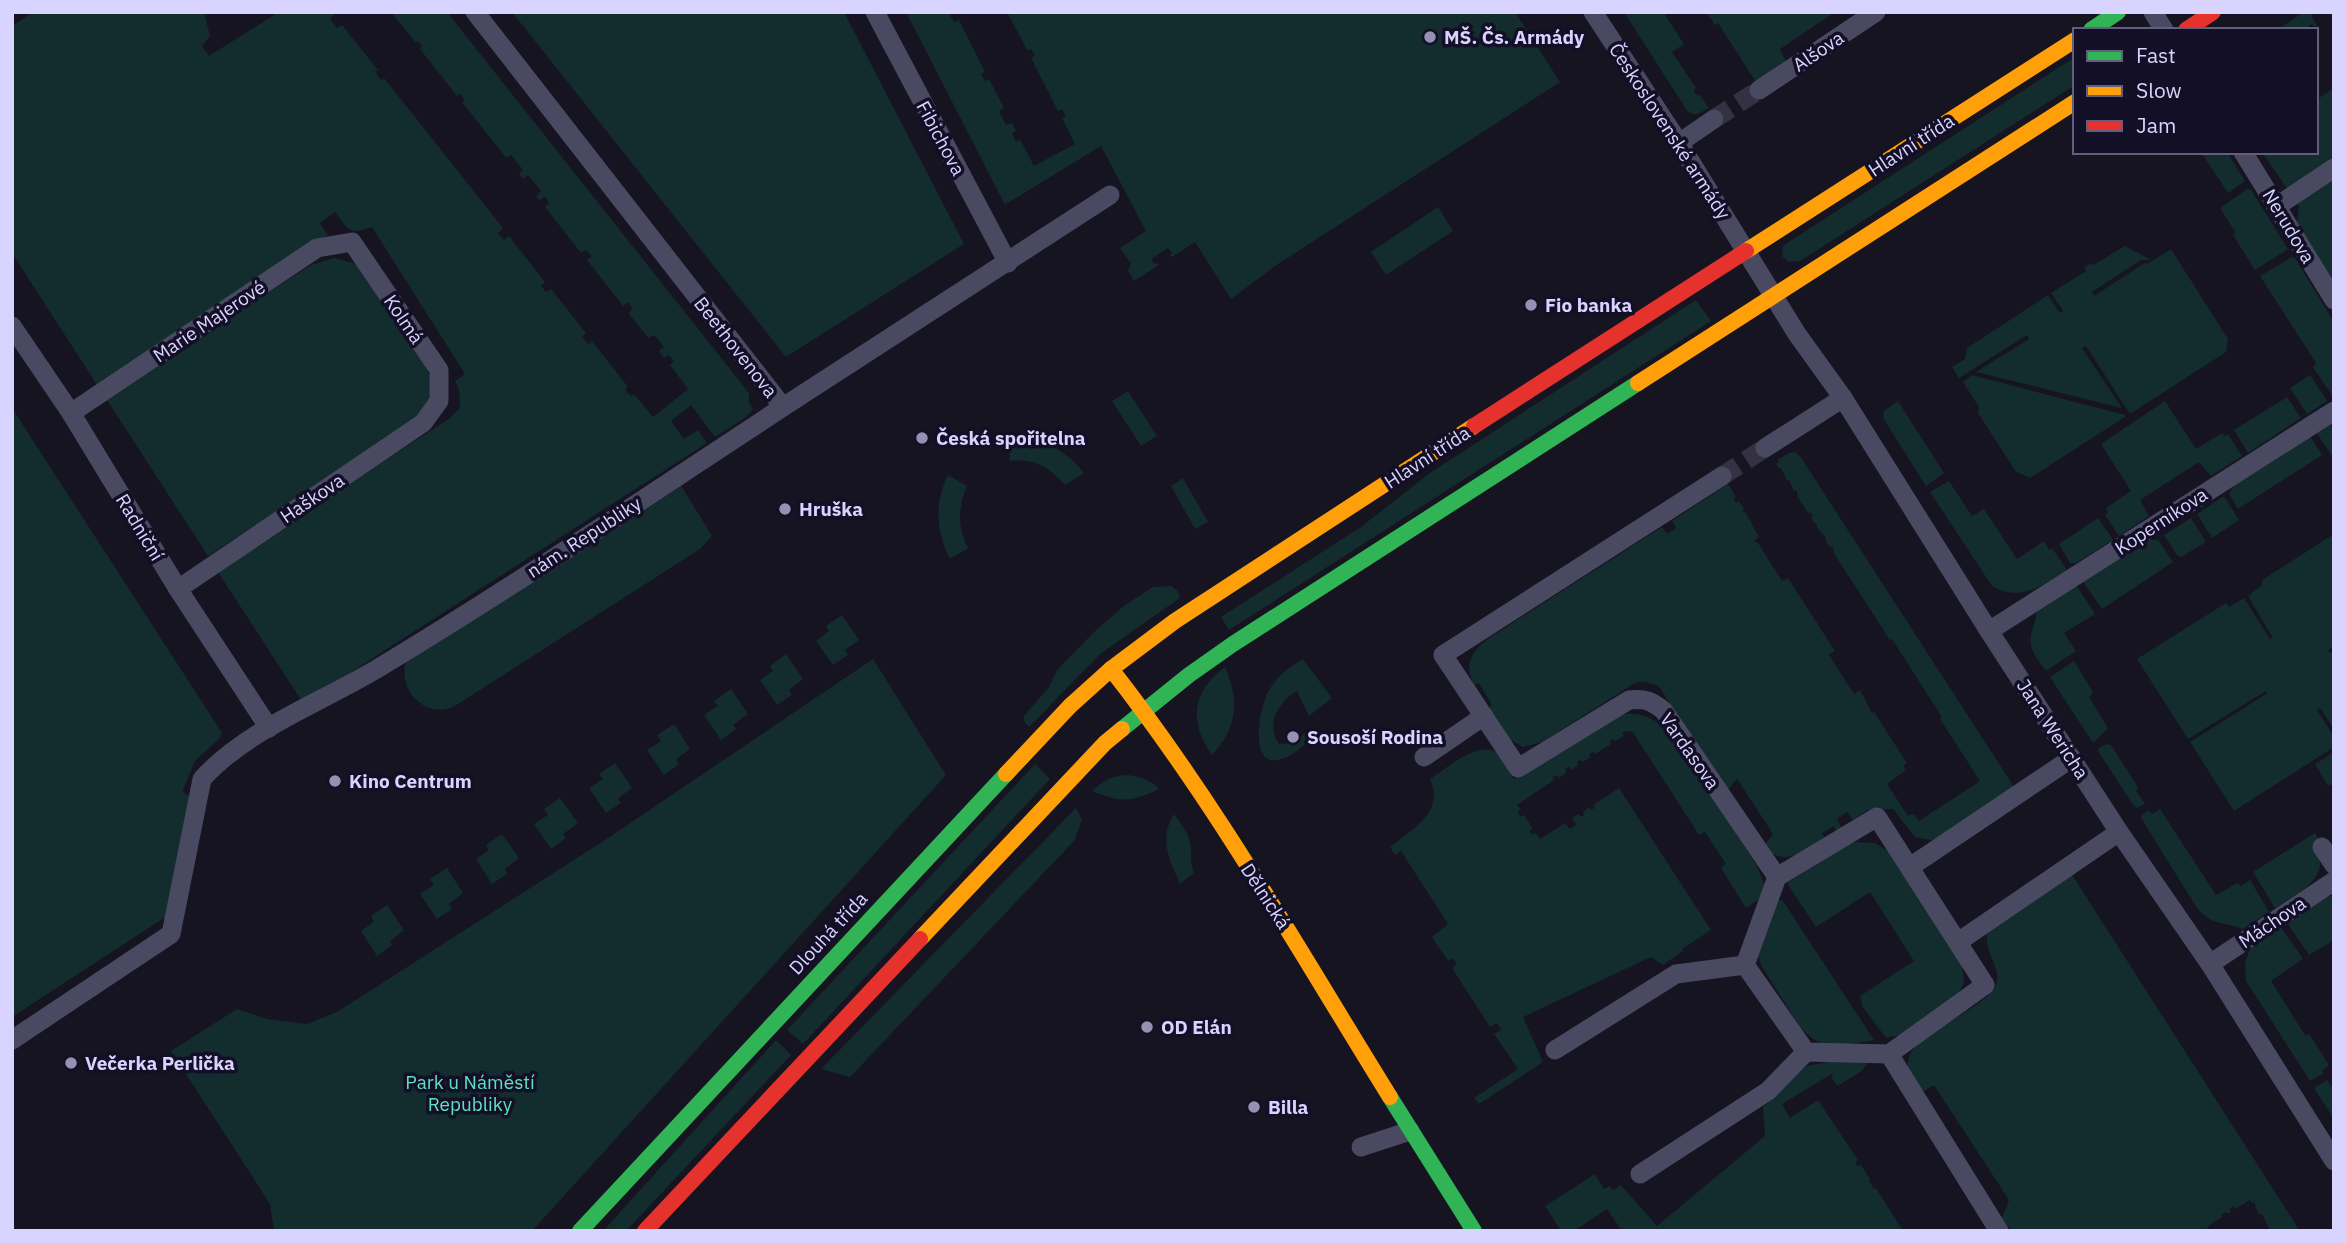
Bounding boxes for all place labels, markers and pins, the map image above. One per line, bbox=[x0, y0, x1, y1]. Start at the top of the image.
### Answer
place label: MŠ. Čs. Armády bbox=[1444, 25, 1585, 49]
marker: MŠ. Čs. Armády bbox=[1422, 29, 1438, 45]
place label: Fio banka bbox=[1545, 293, 1632, 317]
marker: Fio banka bbox=[1523, 297, 1539, 313]
place label: Česká spořitelna bbox=[936, 426, 1086, 450]
marker: Česká spořitelna bbox=[914, 430, 930, 446]
place label: Hruška bbox=[799, 497, 863, 521]
marker: Hruška bbox=[777, 501, 793, 517]
place label: Sousoší Rodina bbox=[1307, 725, 1443, 749]
marker: Sousoší Rodina bbox=[1285, 729, 1301, 745]
place label: Kino Centrum bbox=[349, 769, 472, 793]
marker: Kino Centrum bbox=[327, 773, 343, 789]
place label: OD Elán bbox=[1161, 1015, 1232, 1039]
marker: OD Elán bbox=[1139, 1019, 1155, 1035]
place label: Večerka Perlička bbox=[85, 1051, 235, 1075]
marker: Večerka Perlička bbox=[63, 1055, 79, 1071]
place label: Billa bbox=[1268, 1095, 1308, 1119]
marker: Billa bbox=[1246, 1099, 1262, 1115]

